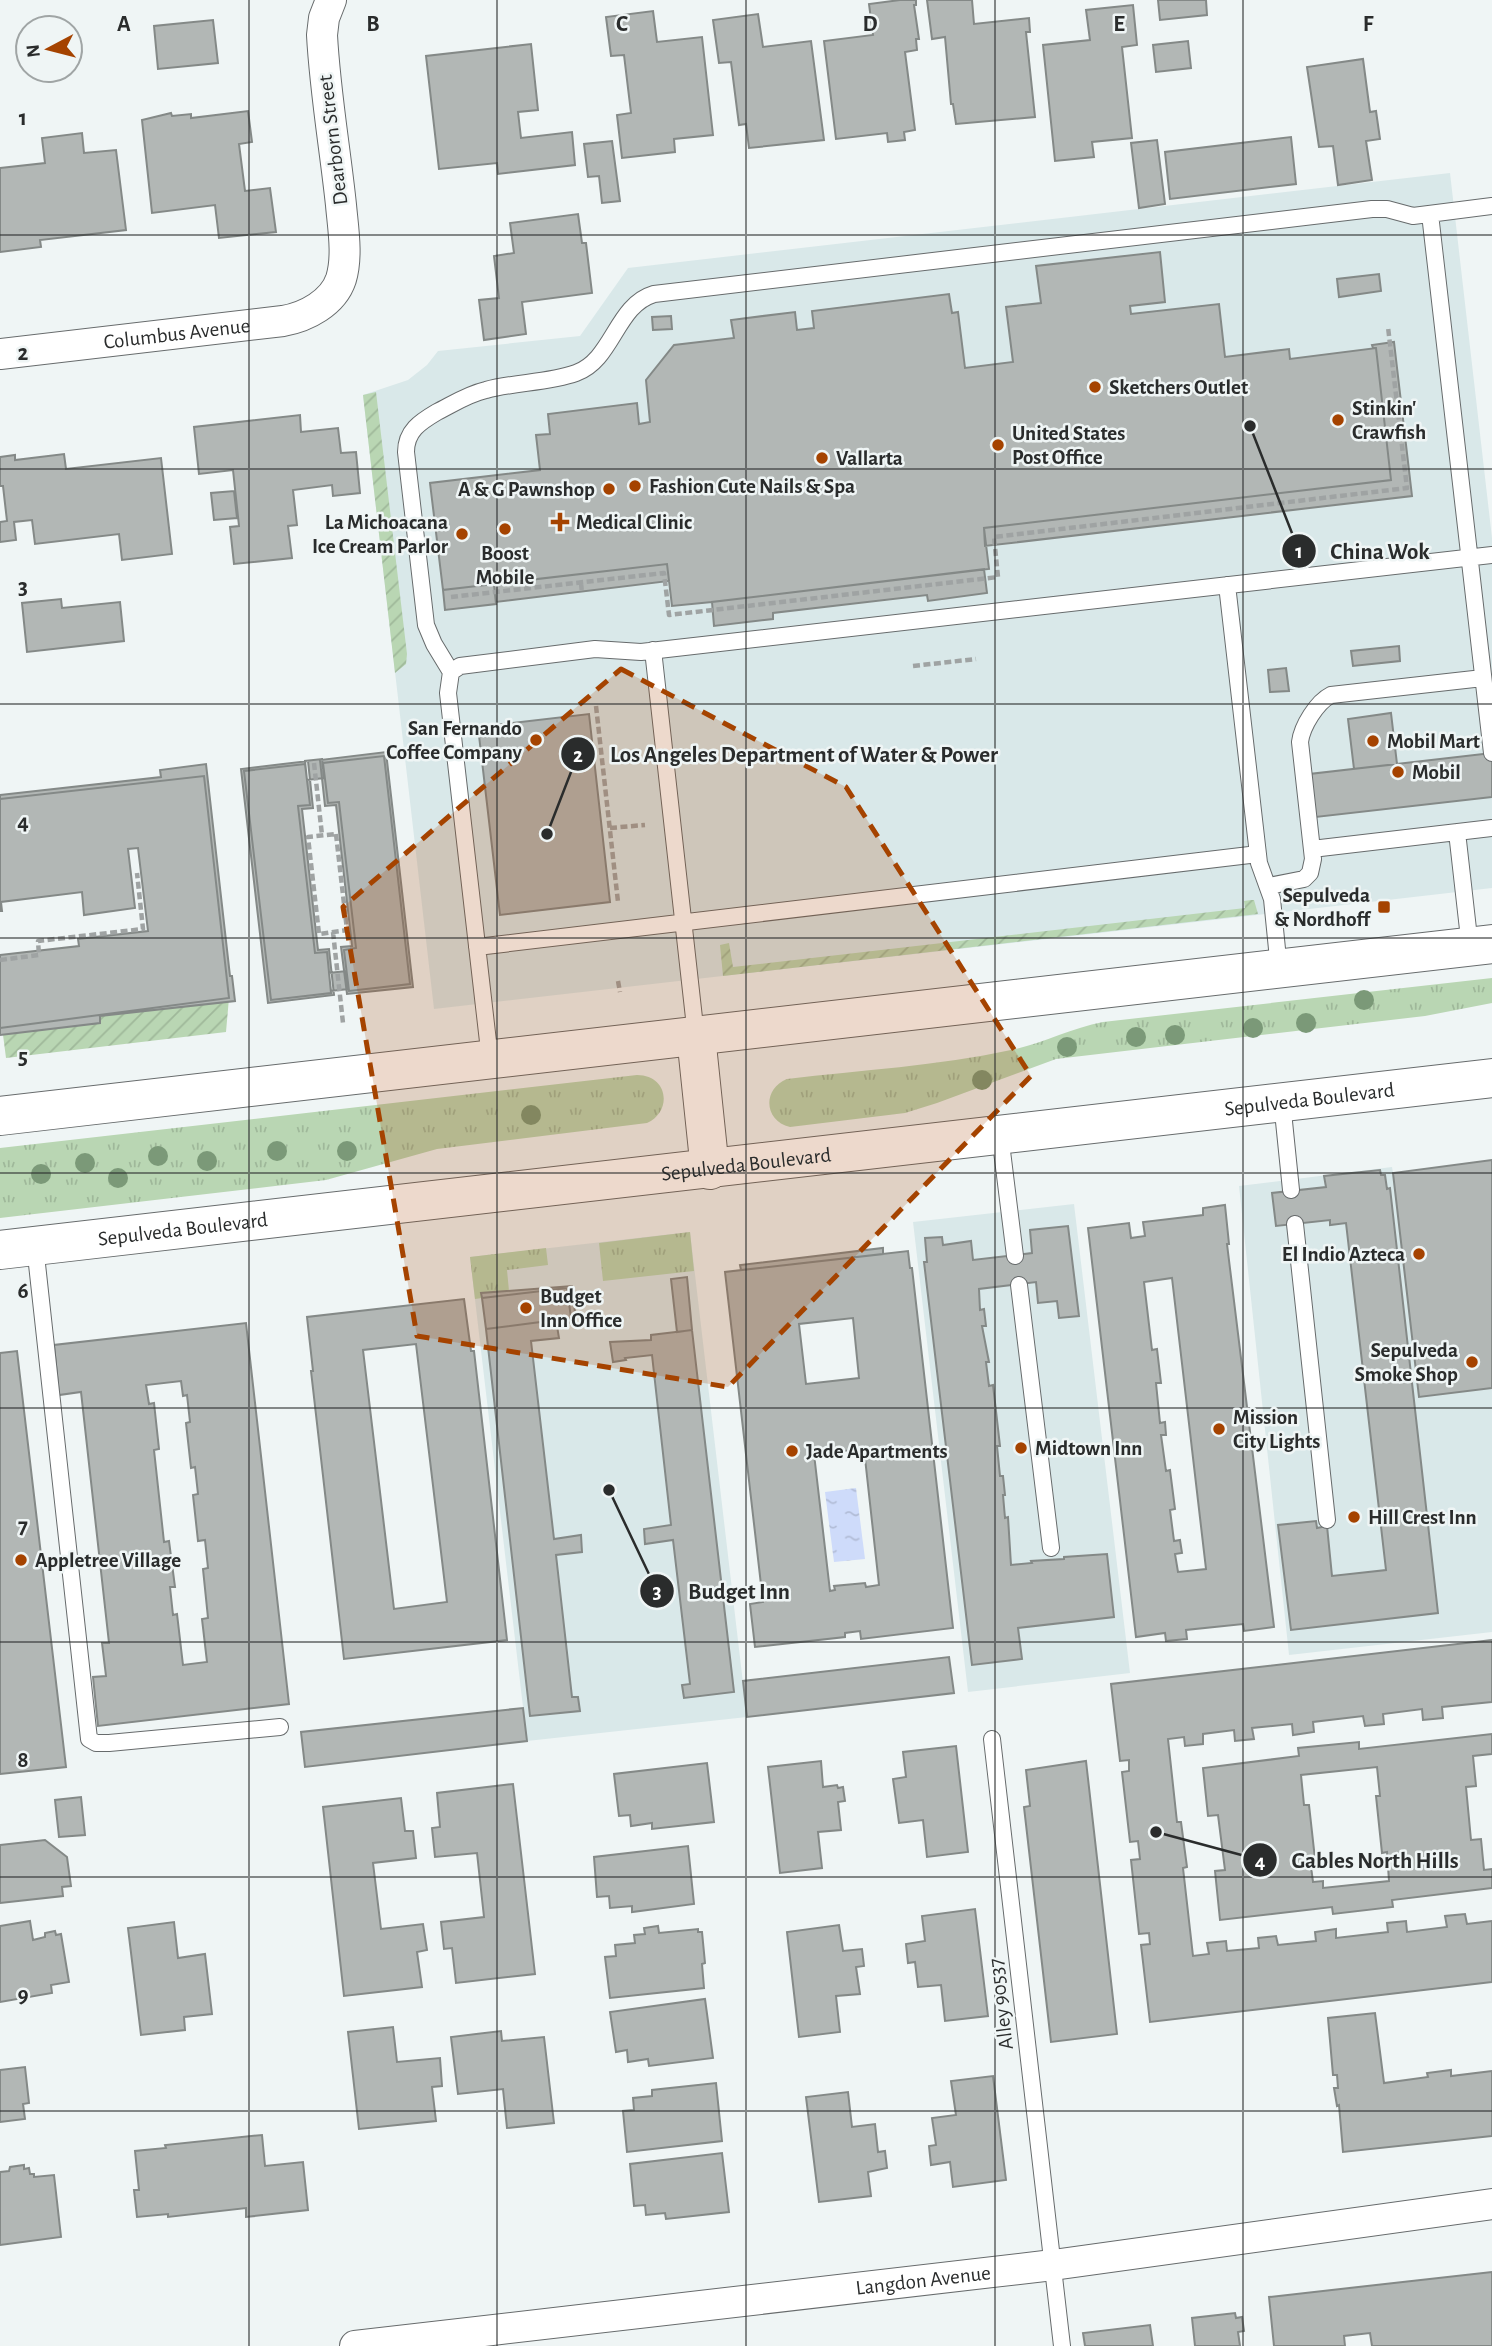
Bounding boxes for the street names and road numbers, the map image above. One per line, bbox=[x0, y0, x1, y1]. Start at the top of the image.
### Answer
street label: Dearborn Street bbox=[315, 73, 351, 206]
street label: Columbus Avenue bbox=[102, 314, 251, 352]
street label: Sepulveda Boulevard bbox=[1223, 1079, 1395, 1119]
street label: Sepulveda Boulevard bbox=[660, 1144, 832, 1184]
street label: Sepulveda Boulevard bbox=[97, 1209, 269, 1249]
street label: Alley 90537 bbox=[985, 1957, 1017, 2051]
street label: Langdon Avenue bbox=[854, 2262, 992, 2298]

